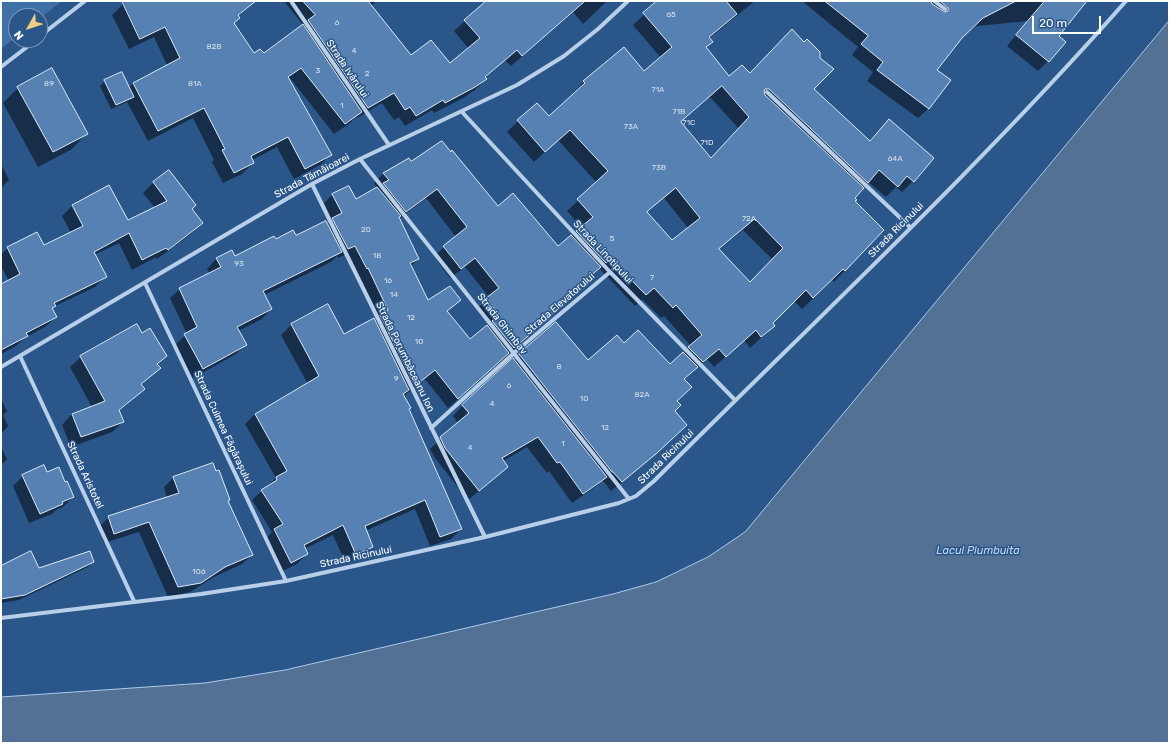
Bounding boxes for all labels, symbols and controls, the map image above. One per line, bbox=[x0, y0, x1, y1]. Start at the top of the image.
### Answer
north arrow bbox=[8, 8, 48, 48]
scale bar bbox=[1034, 8, 1103, 34]
house number: 65 bbox=[666, 10, 676, 20]
text: 20 m bbox=[1039, 16, 1067, 30]
house number: 6 bbox=[335, 18, 339, 28]
text: N bbox=[12, 28, 27, 42]
street label: Strada Ivărului bbox=[323, 38, 371, 100]
house number: 82B bbox=[206, 42, 222, 52]
house number: 4 bbox=[352, 46, 356, 56]
house number: 3 bbox=[316, 66, 320, 76]
house number: 2 bbox=[365, 69, 369, 79]
house number: 89 bbox=[44, 79, 54, 89]
house number: 81A bbox=[188, 79, 202, 89]
house number: 71A bbox=[652, 85, 664, 95]
house number: 1 bbox=[340, 101, 344, 111]
house number: 71B bbox=[673, 107, 685, 117]
house number: 71C bbox=[683, 118, 695, 128]
house number: 73A bbox=[624, 122, 638, 132]
house number: 71D bbox=[700, 138, 714, 148]
street label: Strada Tămâioarei bbox=[272, 151, 352, 201]
house number: 64A bbox=[887, 154, 903, 164]
house number: 73B bbox=[652, 163, 666, 173]
street label: Strada Ricinului bbox=[866, 200, 926, 260]
house number: 72A bbox=[742, 214, 756, 224]
street label: Strada Linotipului bbox=[571, 218, 635, 286]
house number: 20 bbox=[361, 225, 371, 235]
house number: 5 bbox=[610, 234, 614, 244]
house number: 18 bbox=[373, 251, 381, 261]
house number: 93 bbox=[234, 259, 244, 269]
street label: Strada Elevatorului bbox=[523, 270, 597, 338]
house number: 7 bbox=[650, 273, 654, 283]
house number: 16 bbox=[384, 276, 392, 286]
house number: 14 bbox=[390, 290, 398, 300]
street label: Strada Ghimbav bbox=[474, 291, 530, 357]
street label: Strada Porumbăceanu Ion bbox=[373, 300, 437, 414]
house number: 12 bbox=[407, 313, 415, 323]
house number: 10 bbox=[415, 337, 423, 347]
house number: 8 bbox=[556, 362, 562, 372]
street label: Strada Culmea Făgărașului bbox=[191, 369, 255, 487]
house number: 9 bbox=[394, 374, 398, 384]
house number: 6 bbox=[507, 381, 511, 391]
house number: 82A bbox=[634, 390, 650, 400]
house number: 10 bbox=[580, 394, 588, 404]
house number: 4 bbox=[490, 399, 494, 409]
house number: 12 bbox=[601, 423, 609, 433]
street label: Strada Ricinului bbox=[636, 427, 696, 487]
street label: Strada Aristotel bbox=[64, 439, 106, 511]
house number: 1 bbox=[561, 439, 565, 449]
house number: 4 bbox=[468, 443, 472, 453]
street label: Strada Ricinului bbox=[319, 544, 393, 570]
water label: Lacul Plumbuita bbox=[936, 544, 1020, 558]
house number: 106 bbox=[192, 567, 206, 577]

